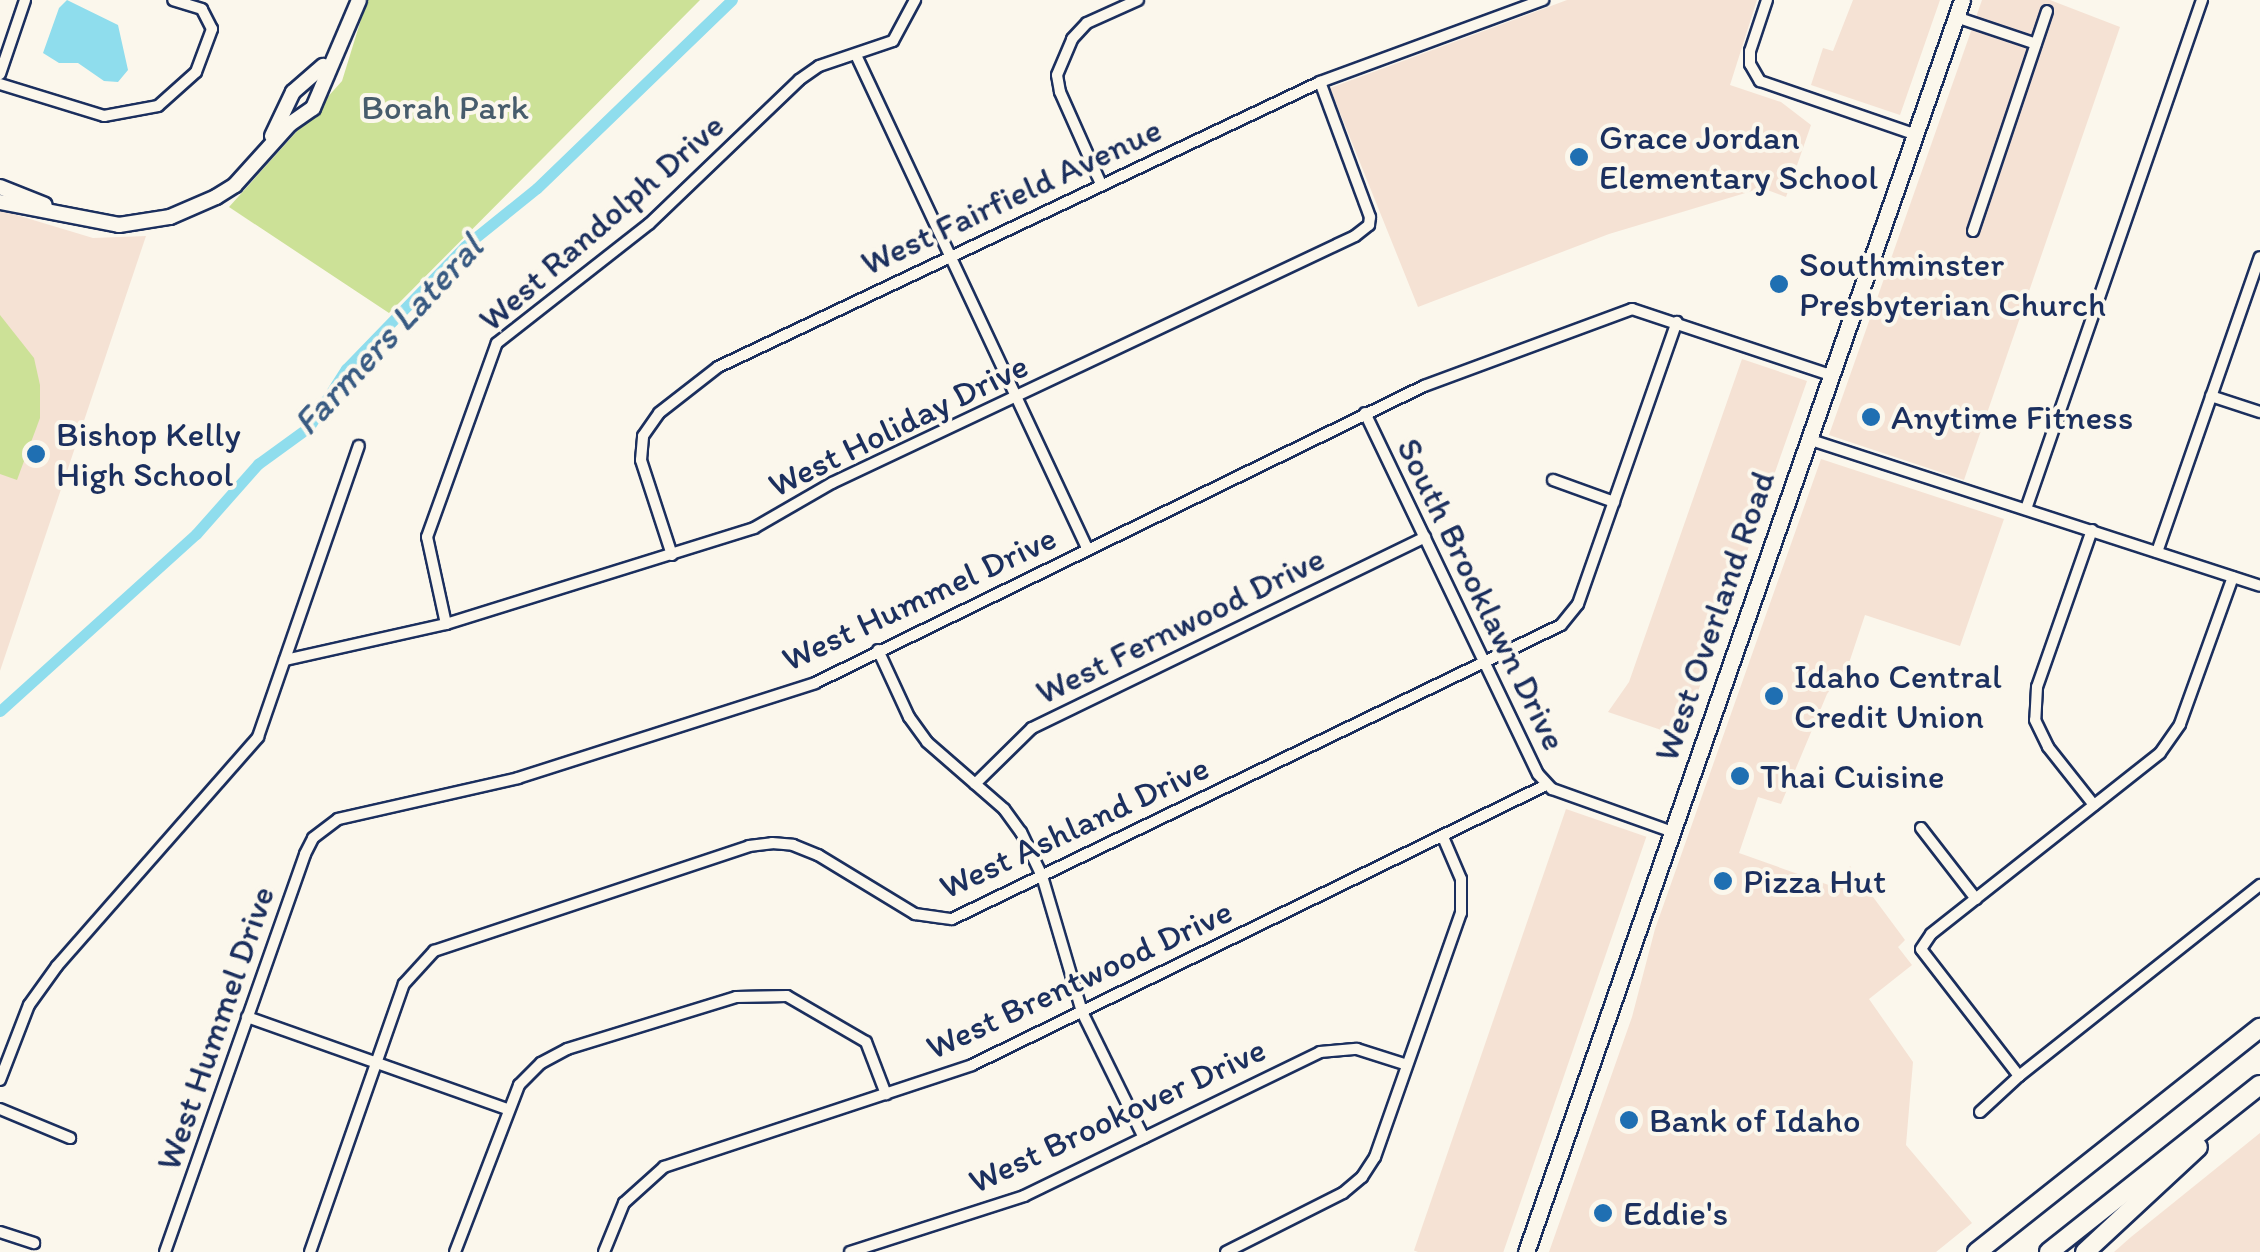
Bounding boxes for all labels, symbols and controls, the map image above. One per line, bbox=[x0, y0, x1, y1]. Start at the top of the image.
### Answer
park label: Borah Park bbox=[362, 86, 528, 128]
street label: West Randolph Drive bbox=[470, 104, 732, 340]
street label: West Fairfield Avenue bbox=[855, 108, 1167, 284]
place label: Grace Jordan Elementary School bbox=[1599, 116, 1878, 198]
marker: Grace Jordan Elementary School bbox=[1568, 146, 1590, 168]
water label: Farmers Lateral bbox=[283, 225, 493, 445]
place label: Southminster Presbyterian Church bbox=[1799, 243, 2107, 325]
marker: Southminster Presbyterian Church bbox=[1768, 273, 1790, 295]
street label: West Holiday Drive bbox=[762, 344, 1034, 506]
place label: Anytime Fitness bbox=[1891, 396, 2132, 438]
marker: Anytime Fitness bbox=[1860, 406, 1882, 428]
place label: Bishop Kelly High School bbox=[56, 413, 240, 495]
street label: South Brooklawn Drive bbox=[1388, 431, 1576, 757]
marker: Bishop Kelly High School bbox=[25, 443, 47, 465]
street label: West Overland Road bbox=[1645, 466, 1783, 766]
street label: West Hummel Drive bbox=[776, 516, 1062, 680]
street label: West Fernwood Drive bbox=[1030, 537, 1330, 713]
place label: Idaho Central Credit Union bbox=[1794, 655, 2001, 737]
marker: Idaho Central Credit Union bbox=[1763, 685, 1785, 707]
street label: West Ashland Drive bbox=[933, 746, 1215, 908]
place label: Thai Cuisine bbox=[1760, 755, 1944, 797]
marker: Thai Cuisine bbox=[1729, 765, 1751, 787]
place label: Pizza Hut bbox=[1743, 860, 1886, 902]
marker: Pizza Hut bbox=[1712, 870, 1734, 892]
street label: West Hummel Drive bbox=[147, 881, 283, 1175]
street label: West Brentwood Drive bbox=[920, 890, 1238, 1068]
street label: West Brookover Drive bbox=[962, 1028, 1272, 1202]
place label: Bank of Idaho bbox=[1649, 1099, 1861, 1141]
marker: Bank of Idaho bbox=[1618, 1109, 1640, 1131]
place label: Eddie's bbox=[1623, 1192, 1728, 1234]
marker: Eddie's bbox=[1592, 1202, 1614, 1224]

